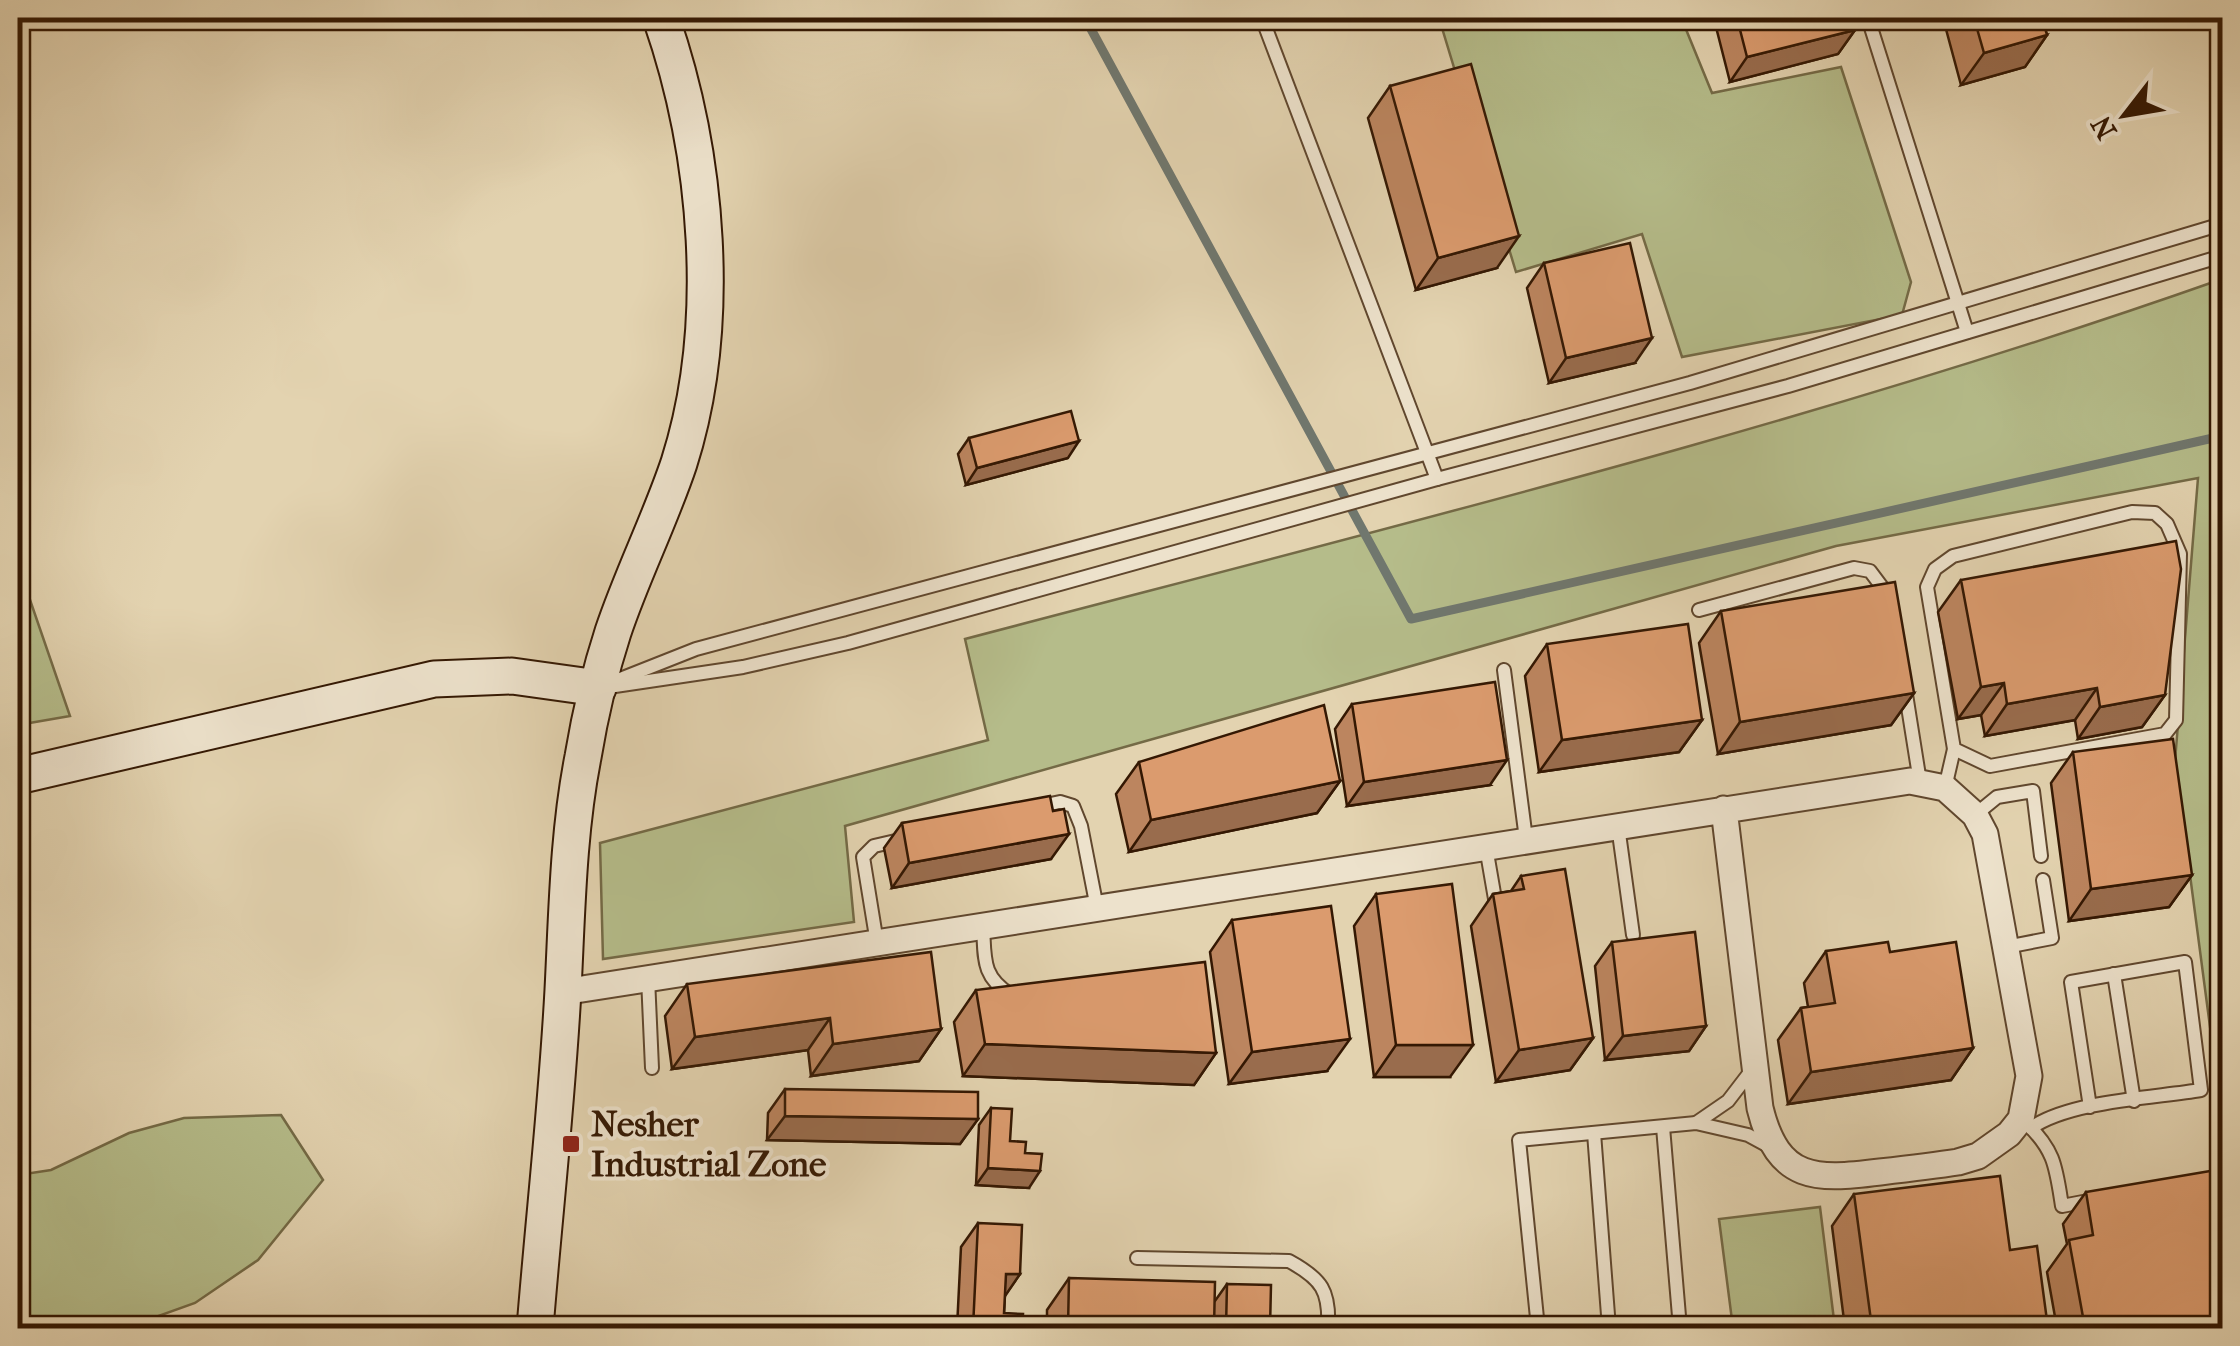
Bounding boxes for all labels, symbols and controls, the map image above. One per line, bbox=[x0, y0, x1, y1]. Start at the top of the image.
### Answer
north arrow bbox=[2075, 65, 2175, 165]
text: N bbox=[2084, 109, 2124, 145]
place label: Nesher Industrial Zone bbox=[591, 1104, 827, 1185]
marker: Nesher Industrial Zone bbox=[560, 1133, 582, 1155]

